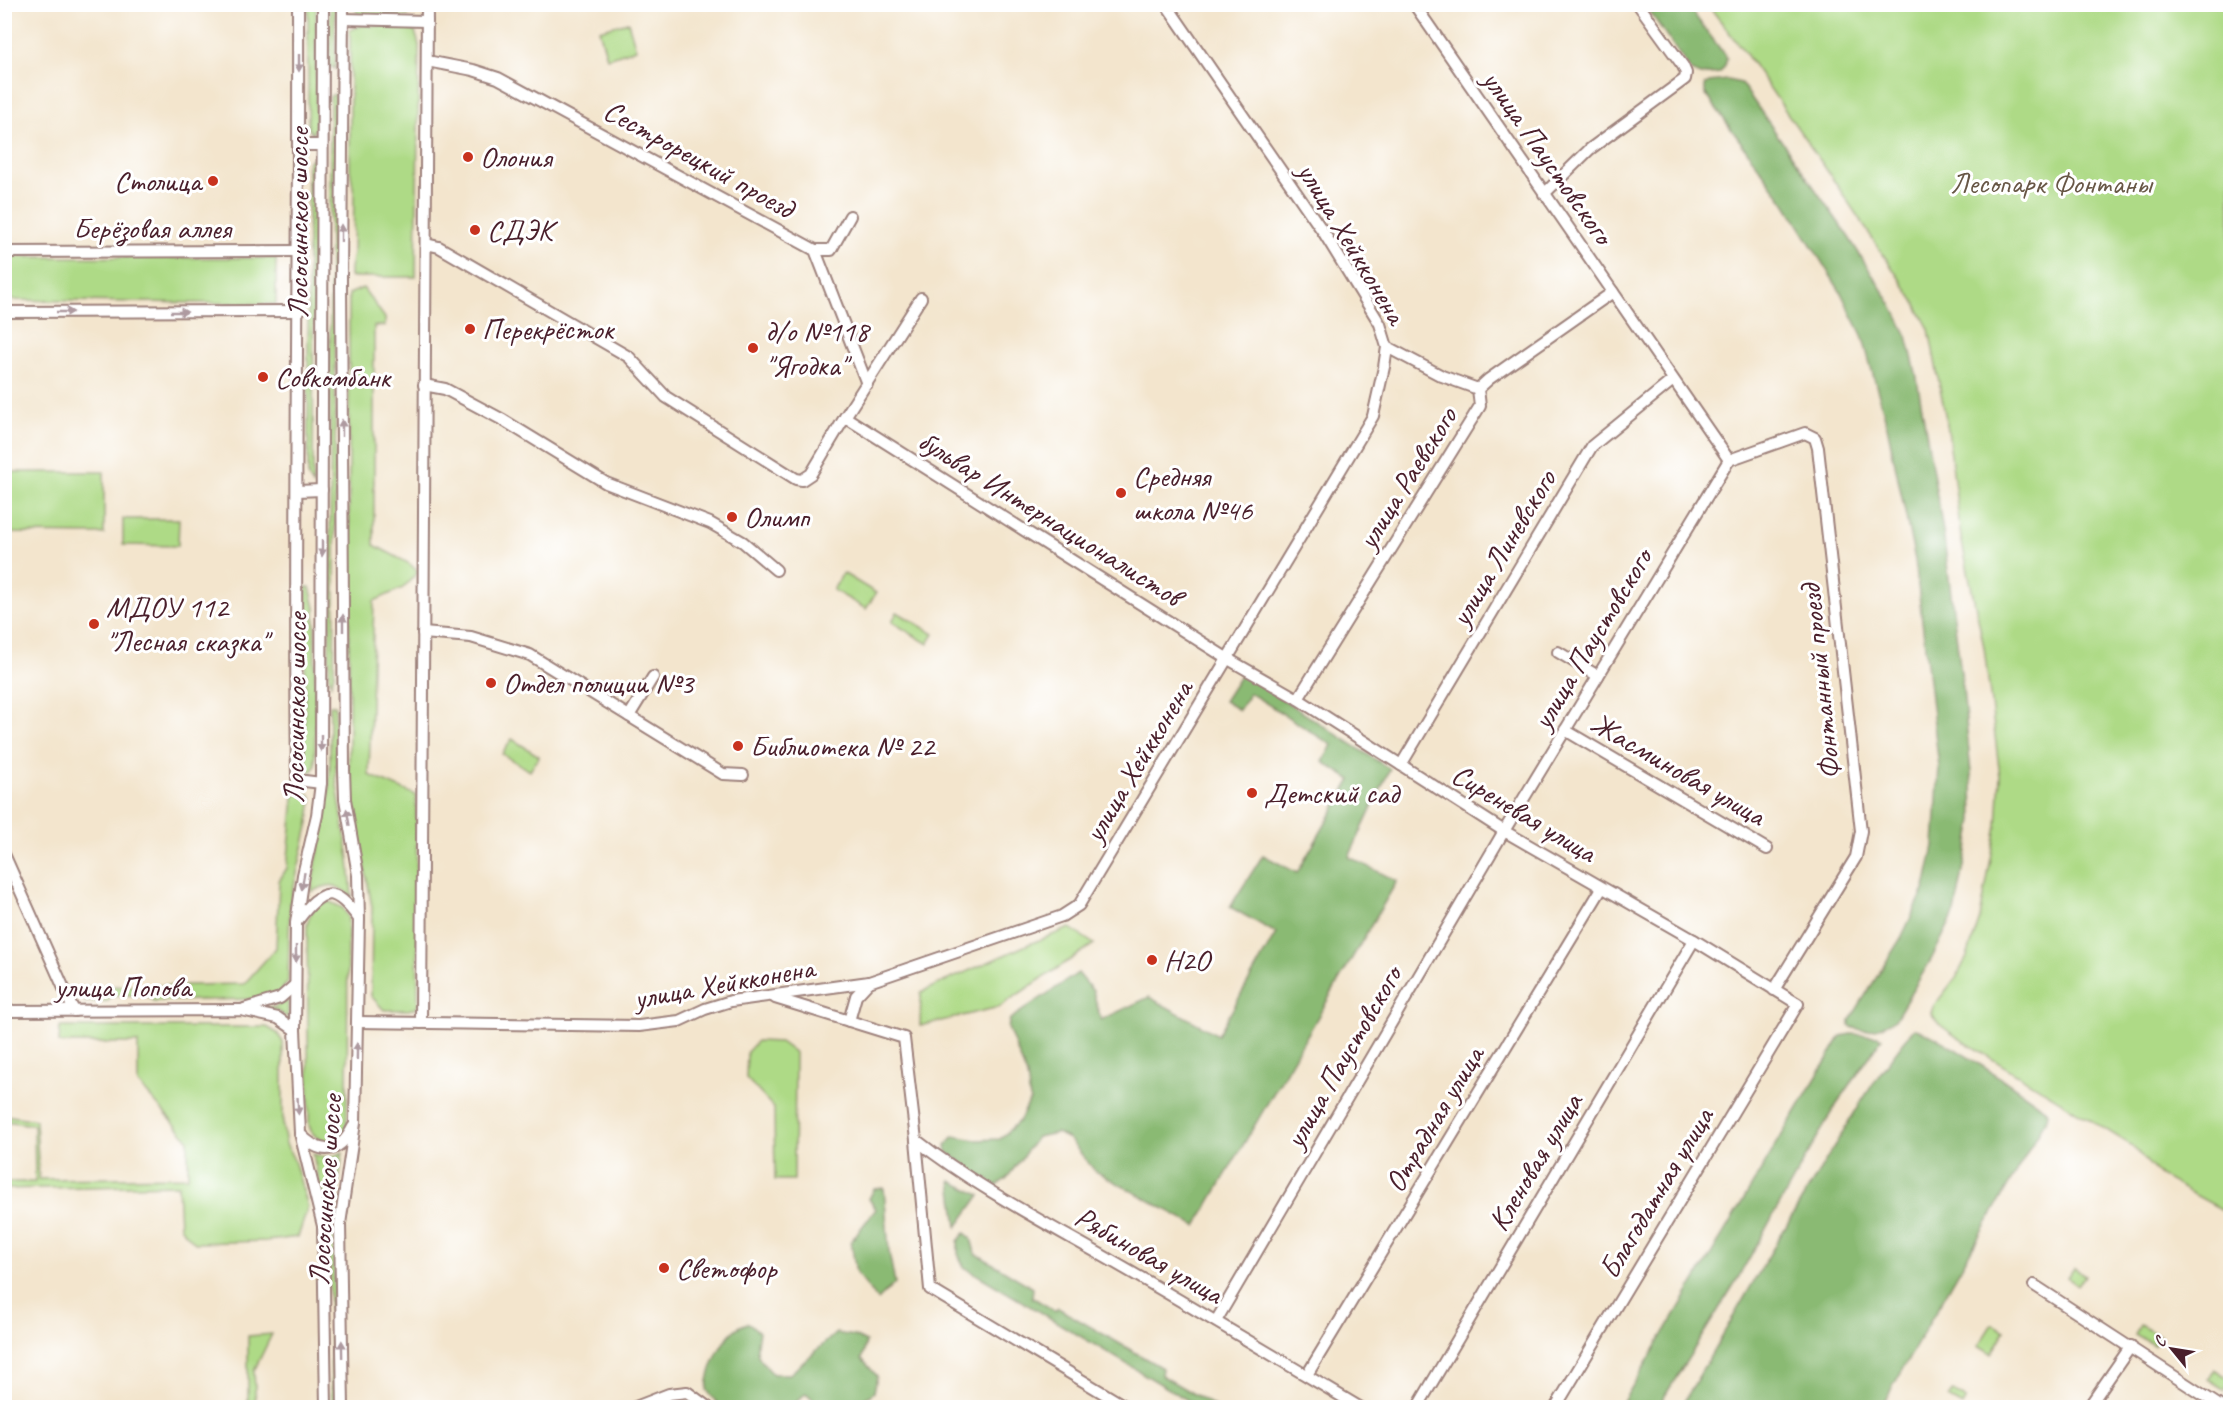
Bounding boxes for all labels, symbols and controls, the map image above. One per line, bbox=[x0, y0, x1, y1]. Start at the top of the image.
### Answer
one-way arrow bbox=[294, 53, 304, 72]
street label: улица Паустовского bbox=[1473, 61, 1624, 254]
street label: Сестрорецкий проезд bbox=[597, 91, 803, 228]
street label: Лососинское шоссе bbox=[279, 125, 317, 318]
place label: Олония bbox=[480, 138, 554, 176]
marker: Олония bbox=[461, 150, 475, 164]
street label: улица Хейкконена bbox=[1288, 153, 1417, 333]
place label: Столица bbox=[114, 162, 204, 200]
park label: Лесопарк Фонтаны bbox=[1950, 164, 2154, 202]
marker: Столица bbox=[206, 174, 220, 188]
street label: Берёзовая аллея bbox=[73, 209, 233, 247]
place label: СДЭК bbox=[487, 211, 559, 249]
one-way arrow bbox=[336, 223, 346, 242]
marker: СДЭК bbox=[468, 223, 482, 237]
one-way arrow bbox=[55, 307, 74, 317]
one-way arrow bbox=[169, 307, 188, 317]
place label: Перекрёсток bbox=[482, 310, 616, 348]
place label: д/о №118 "Ягодка" bbox=[765, 312, 871, 384]
marker: Перекрёсток bbox=[463, 322, 477, 336]
marker: д/о №118 "Ягодка" bbox=[746, 341, 760, 355]
place label: Совкомбанк bbox=[275, 358, 392, 396]
marker: Совкомбанк bbox=[256, 370, 270, 384]
street label: улица Раевского bbox=[1347, 399, 1466, 558]
one-way arrow bbox=[337, 418, 347, 437]
street label: бульвар Интернационалистов bbox=[911, 421, 1194, 618]
place label: Средняя школа №46 bbox=[1133, 457, 1254, 529]
street label: улица Линевского bbox=[1440, 462, 1565, 635]
marker: Средняя школа №46 bbox=[1114, 486, 1128, 500]
place label: Олимп bbox=[744, 498, 811, 536]
marker: Олимп bbox=[725, 510, 739, 524]
one-way arrow bbox=[317, 539, 327, 558]
street label: улица Паустовского bbox=[1522, 539, 1663, 738]
street label: Фонтанный проезд bbox=[1791, 580, 1849, 781]
place label: МДОУ 112 "Лесная сказка" bbox=[106, 588, 273, 660]
street label: Лососинское шоссе bbox=[274, 610, 316, 804]
one-way arrow bbox=[338, 613, 348, 632]
marker: МДОУ 112 "Лесная сказка" bbox=[87, 617, 101, 631]
place label: Отдел полиции №3 bbox=[503, 664, 696, 702]
street label: улица Хейкконена bbox=[1074, 671, 1203, 851]
marker: Отдел полиции №3 bbox=[484, 676, 498, 690]
street label: Жасминовая улица bbox=[1584, 704, 1774, 835]
place label: Библиотека № 22 bbox=[750, 727, 937, 765]
one-way arrow bbox=[316, 734, 326, 753]
marker: Библиотека № 22 bbox=[731, 739, 745, 753]
street label: Сиреневая улица bbox=[1445, 755, 1605, 872]
place label: Детский сад bbox=[1264, 774, 1401, 812]
marker: Детский сад bbox=[1245, 786, 1259, 800]
one-way arrow bbox=[343, 808, 352, 827]
one-way arrow bbox=[298, 872, 307, 891]
place label: H2O bbox=[1164, 941, 1212, 979]
one-way arrow bbox=[291, 945, 301, 964]
street label: улица Хейкконена bbox=[629, 948, 820, 1018]
marker: H2O bbox=[1145, 953, 1159, 967]
street label: улица Паустовского bbox=[1275, 956, 1412, 1157]
street label: улица Попова bbox=[53, 968, 194, 1006]
street label: Отрадная улица bbox=[1376, 1037, 1494, 1199]
one-way arrow bbox=[352, 1042, 361, 1061]
street label: Кленовая улица bbox=[1479, 1085, 1592, 1238]
street label: Лососинское шоссе bbox=[299, 1091, 351, 1286]
one-way arrow bbox=[293, 1097, 303, 1116]
street label: Благодатная улица bbox=[1590, 1099, 1723, 1285]
street label: Рябиновая улица bbox=[1068, 1197, 1231, 1314]
place label: Светофор bbox=[676, 1249, 778, 1287]
marker: Светофор bbox=[657, 1261, 671, 1275]
north arrow bbox=[2142, 1319, 2202, 1379]
text: С bbox=[2149, 1332, 2172, 1350]
one-way arrow bbox=[337, 1340, 347, 1359]

